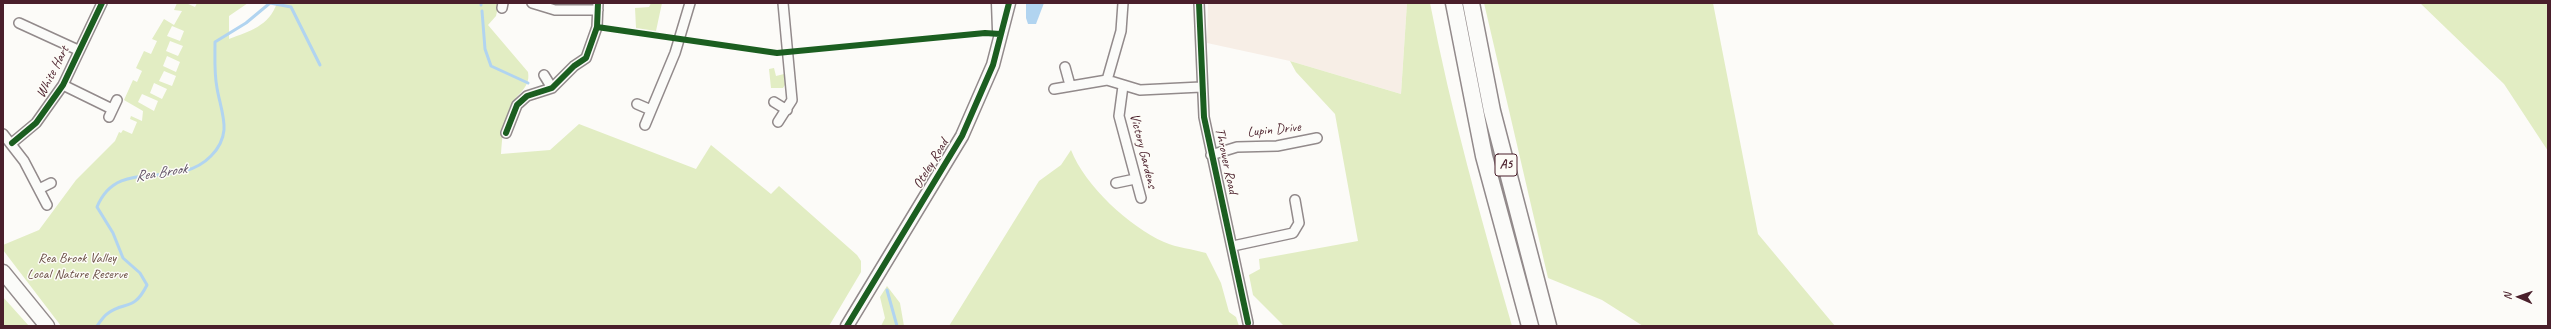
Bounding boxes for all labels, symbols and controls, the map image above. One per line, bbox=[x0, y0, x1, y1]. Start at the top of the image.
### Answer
street label: White Hart bbox=[33, 43, 73, 101]
street label: Victory Gardens bbox=[1126, 112, 1160, 190]
street label: Lupin Drive bbox=[1247, 119, 1301, 141]
street label: Thrower Road bbox=[1211, 127, 1241, 195]
street label: Oteley Road bbox=[910, 136, 952, 192]
road number: A5 bbox=[1495, 154, 1517, 176]
water label: Rea Brook bbox=[134, 160, 188, 186]
park label: Rea Brook Valley Local Nature Reserve bbox=[27, 250, 127, 282]
north arrow bbox=[2499, 277, 2539, 317]
text: N bbox=[2500, 293, 2514, 300]

